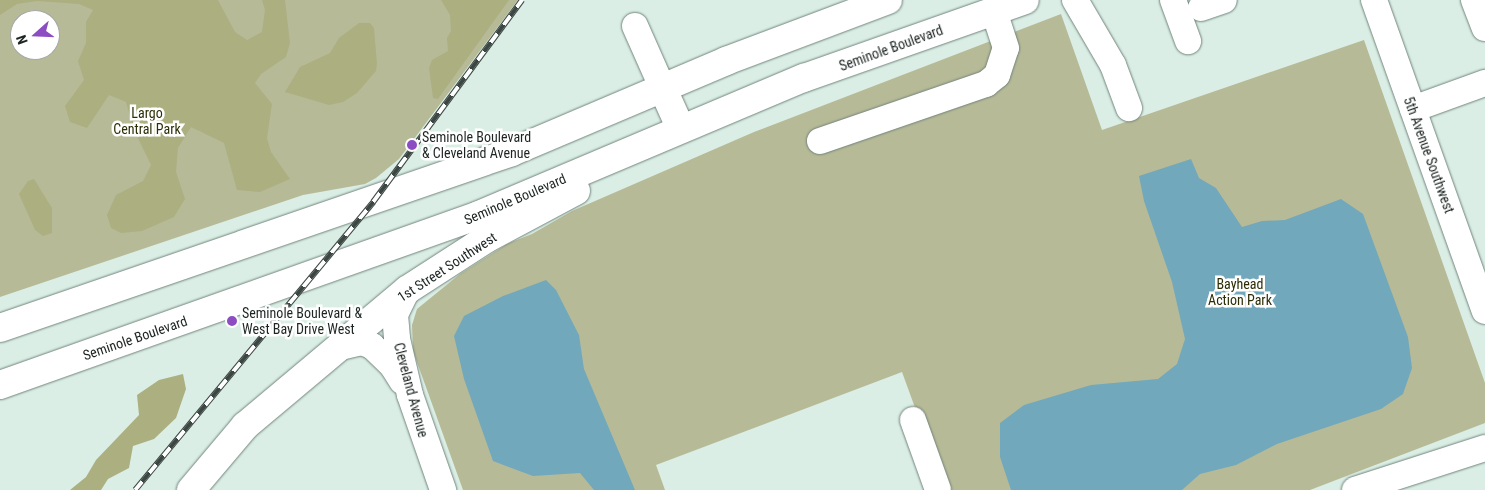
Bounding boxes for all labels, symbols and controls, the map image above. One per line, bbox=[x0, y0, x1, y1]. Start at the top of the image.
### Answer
north arrow bbox=[10, 10, 60, 60]
street label: Seminole Boulevard bbox=[837, 21, 945, 75]
text: N bbox=[13, 33, 31, 47]
street label: 5th Avenue Southwest bbox=[1400, 94, 1458, 216]
park label: Largo Central Park bbox=[113, 105, 181, 138]
place label: Seminole Boulevard & Cleveland Avenue bbox=[422, 129, 531, 162]
marker: Seminole Boulevard & Cleveland Avenue bbox=[406, 139, 418, 151]
street label: Seminole Boulevard bbox=[461, 170, 569, 228]
street label: 1st Street Southwest bbox=[394, 229, 500, 305]
park label: Bayhead Action Park bbox=[1208, 276, 1272, 308]
place label: Seminole Boulevard & West Bay Drive West bbox=[242, 305, 362, 338]
street label: Seminole Boulevard bbox=[81, 312, 189, 364]
marker: Seminole Boulevard & West Bay Drive West bbox=[226, 315, 238, 327]
street label: Cleveland Avenue bbox=[390, 341, 432, 439]

